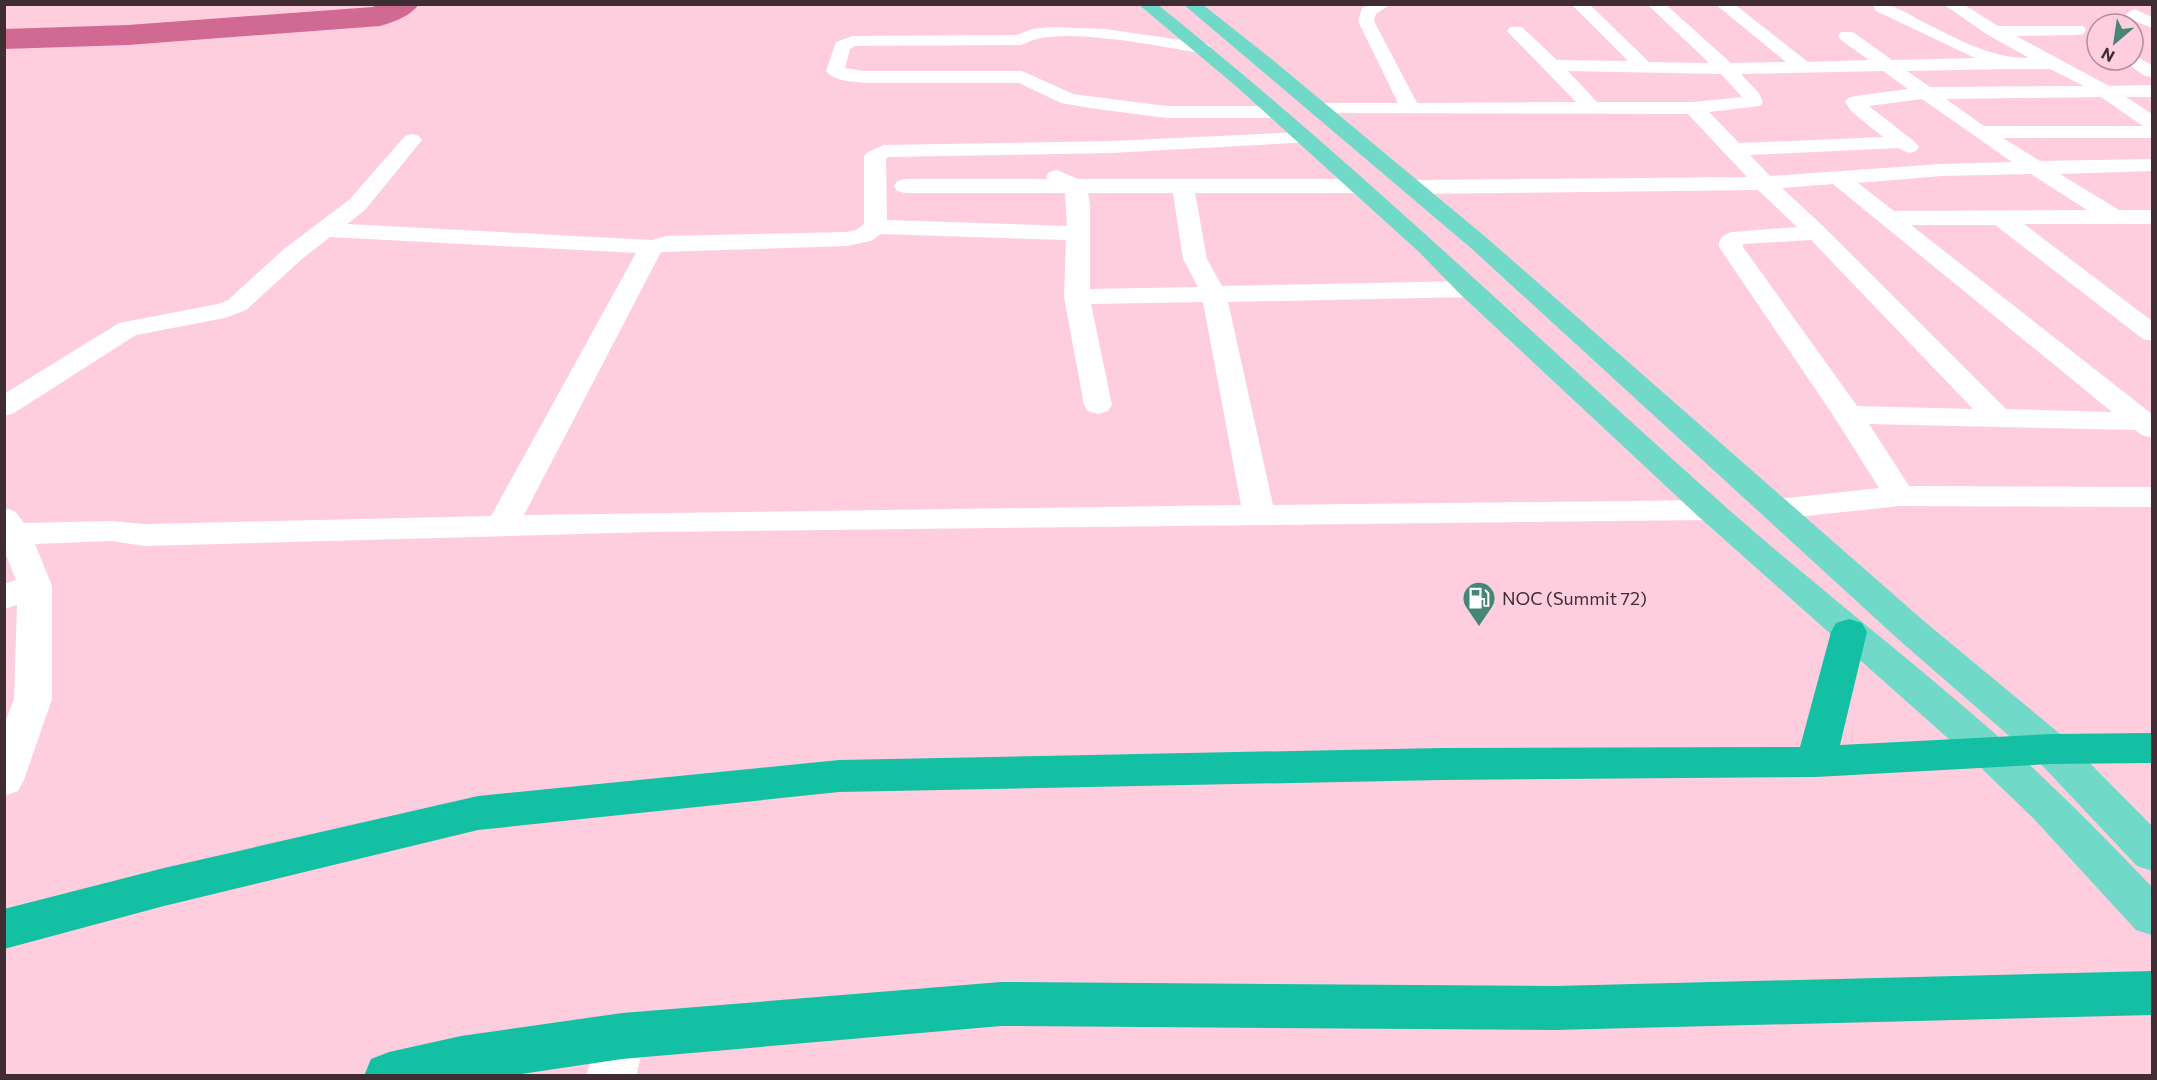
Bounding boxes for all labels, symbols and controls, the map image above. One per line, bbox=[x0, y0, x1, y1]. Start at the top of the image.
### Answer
north arrow bbox=[2085, 12, 2145, 72]
text: N bbox=[2098, 44, 2117, 67]
fuel station icon: NOC (Summit 72) bbox=[1461, 580, 1497, 627]
place label: NOC (Summit 72) bbox=[1502, 587, 1647, 609]

